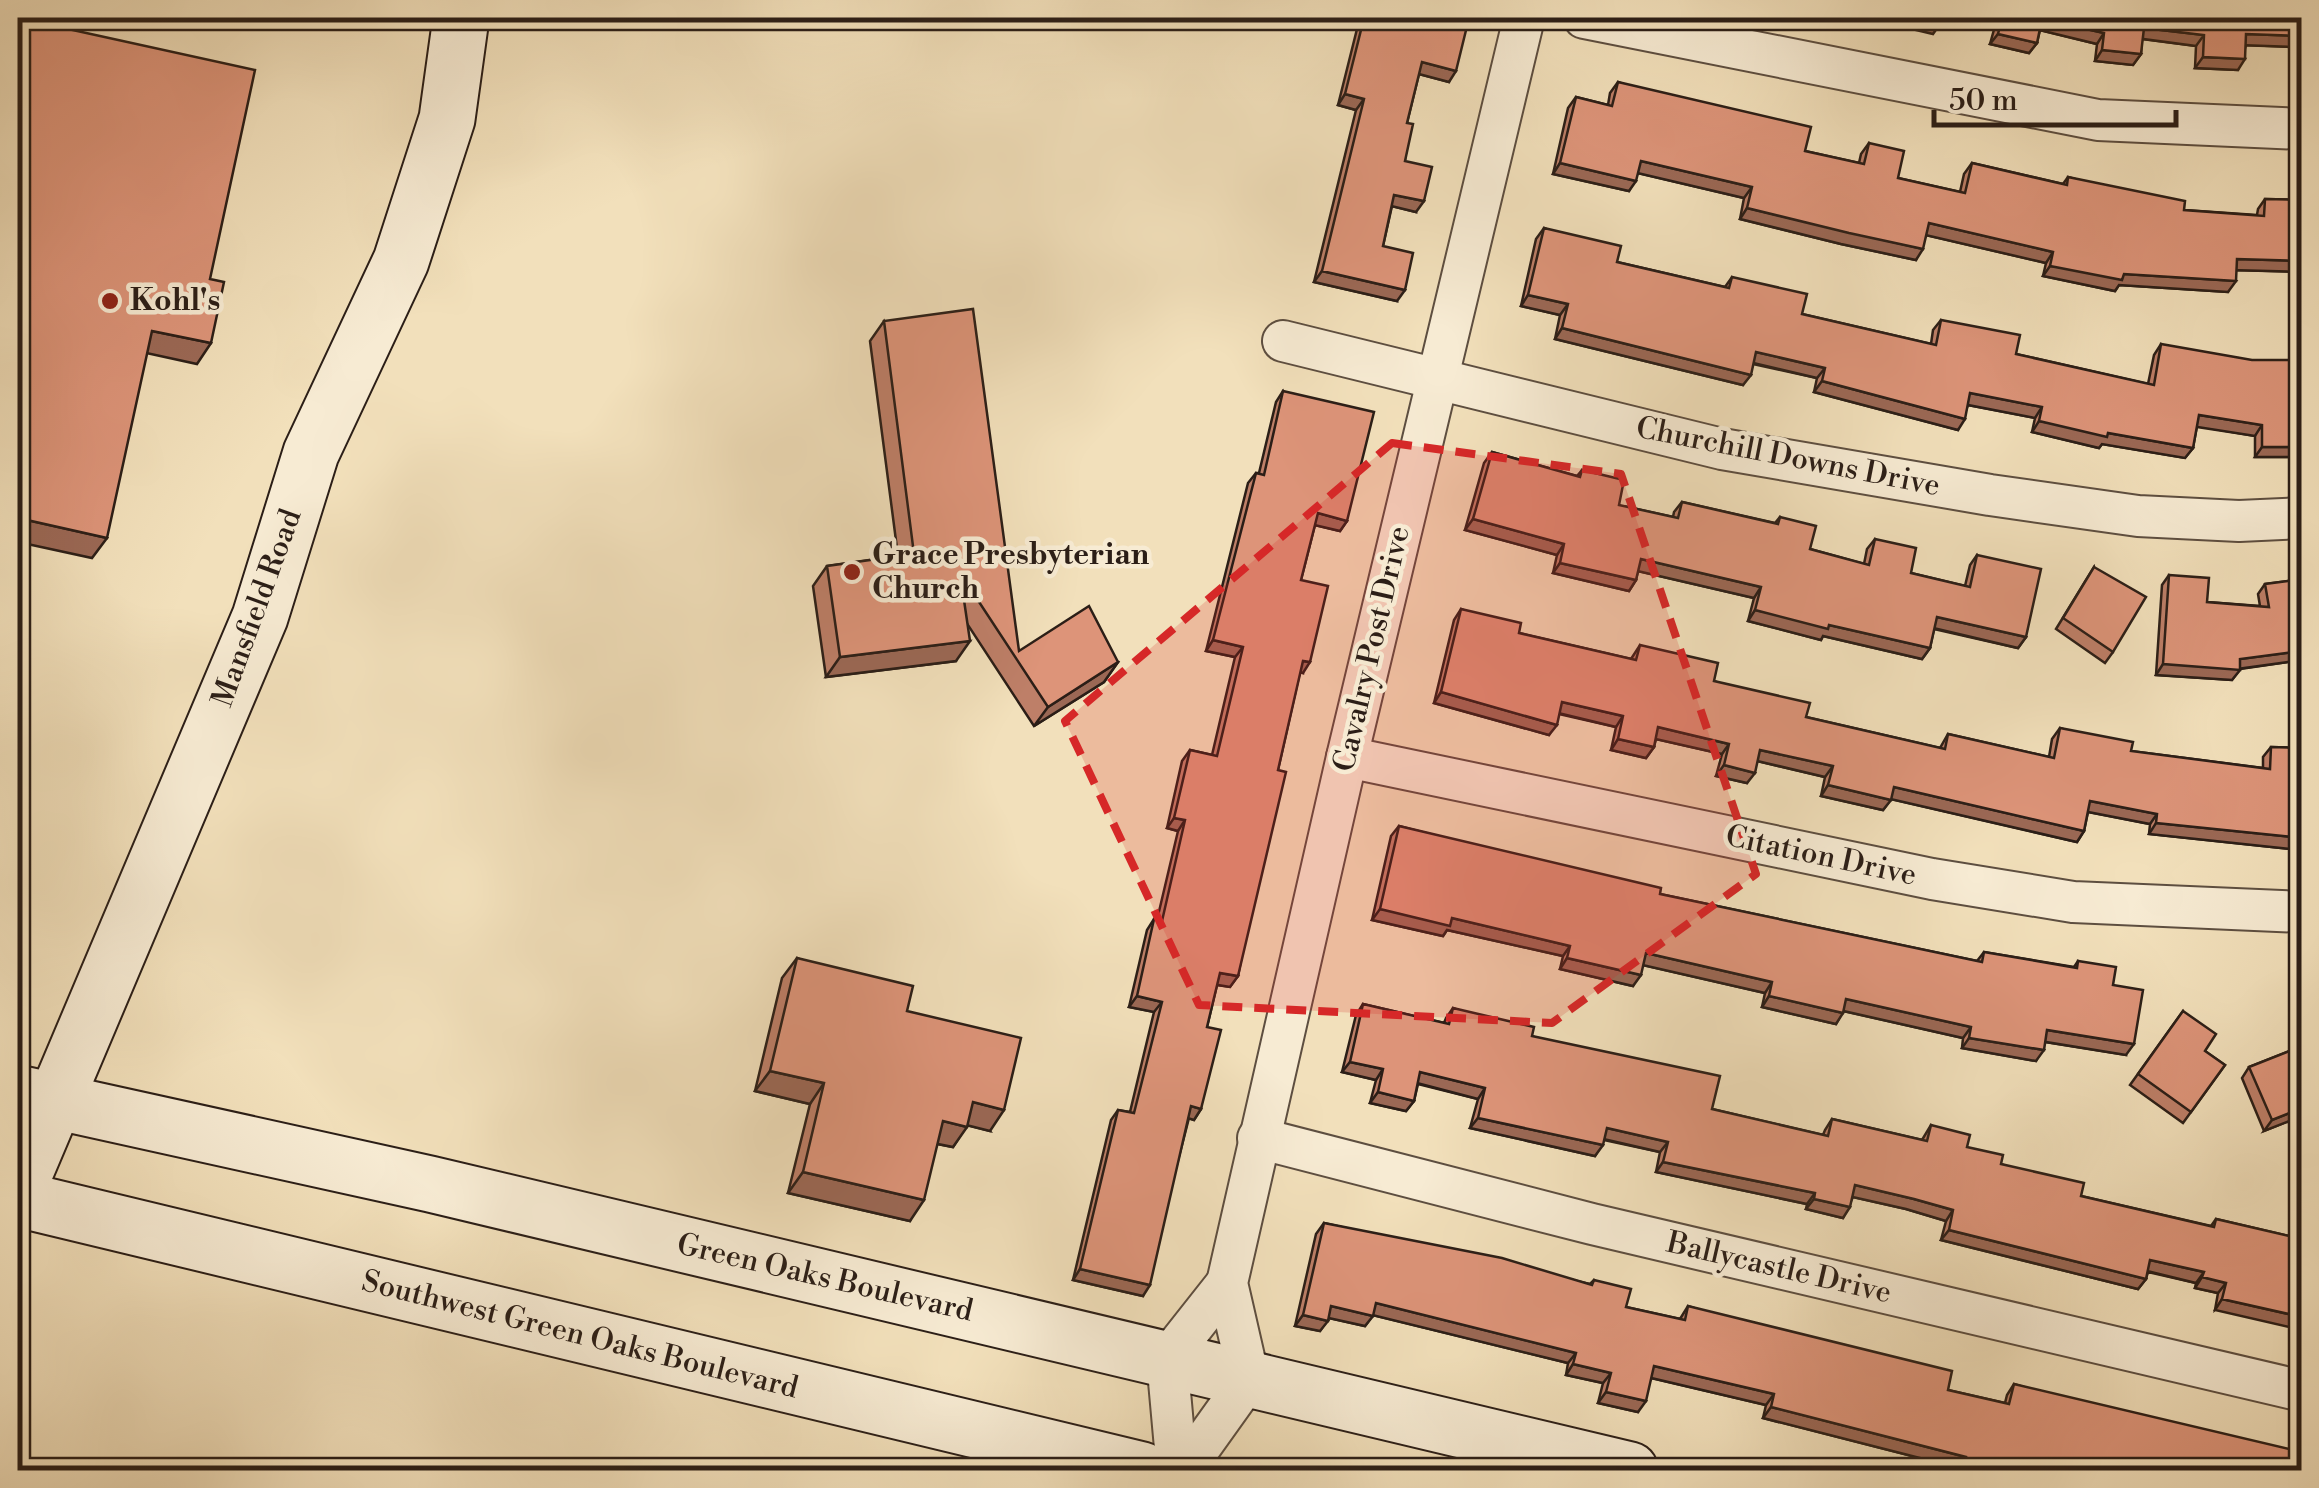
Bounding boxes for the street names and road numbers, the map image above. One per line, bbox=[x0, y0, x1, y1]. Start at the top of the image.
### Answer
street label: Churchill Downs Drive bbox=[1633, 409, 1943, 505]
street label: Mansfield Road bbox=[204, 504, 310, 712]
street label: Cavalry Post Drive bbox=[1325, 522, 1419, 776]
street label: Citation Drive bbox=[1722, 817, 1920, 895]
street label: Ballycastle Drive bbox=[1662, 1223, 1895, 1312]
street label: Green Oaks Boulevard bbox=[673, 1225, 977, 1331]
street label: Southwest Green Oaks Boulevard bbox=[358, 1262, 802, 1408]

